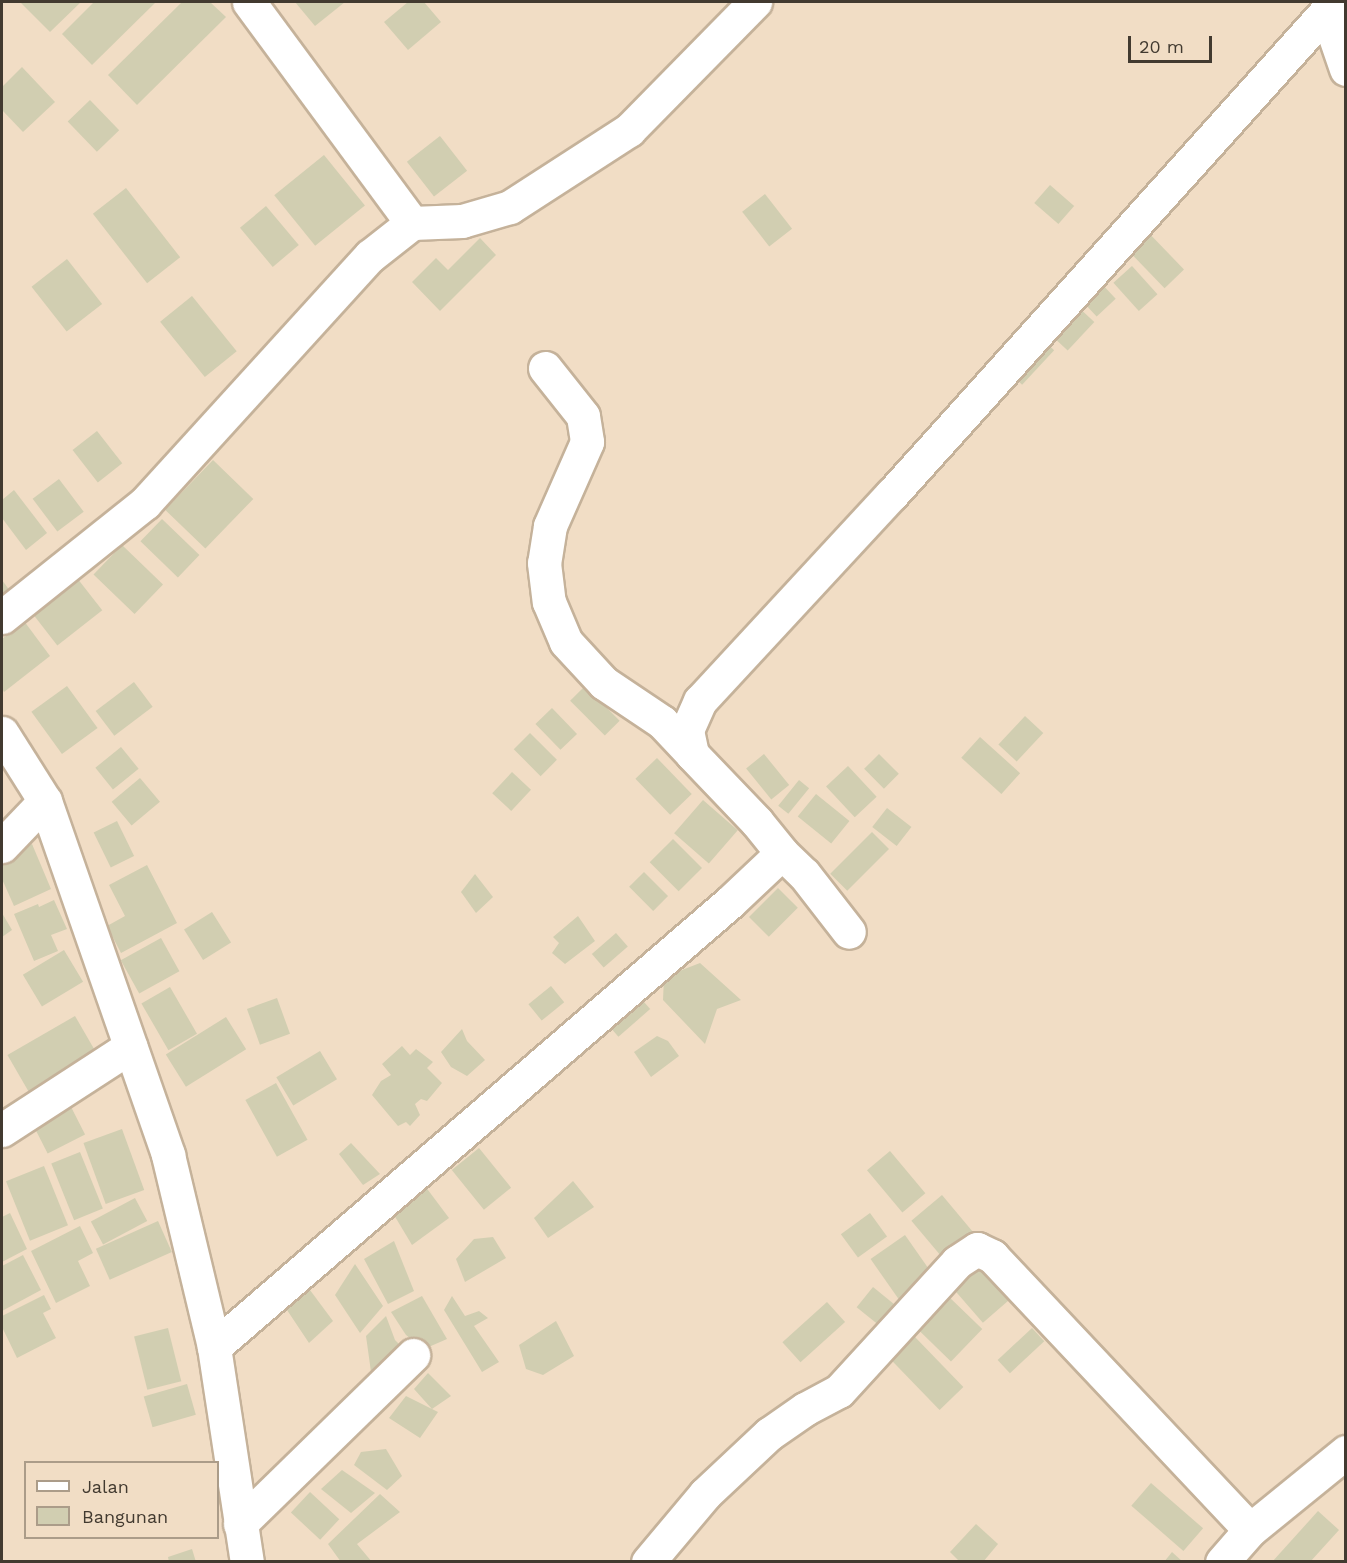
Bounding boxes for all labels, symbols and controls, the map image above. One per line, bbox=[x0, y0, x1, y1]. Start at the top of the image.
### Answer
scale bar bbox=[1131, 24, 1215, 62]
text: 20 m bbox=[1139, 36, 1184, 57]
legend bbox=[24, 1461, 219, 1539]
text: Jalan bbox=[82, 1476, 129, 1497]
text: Bangunan bbox=[82, 1506, 168, 1527]

